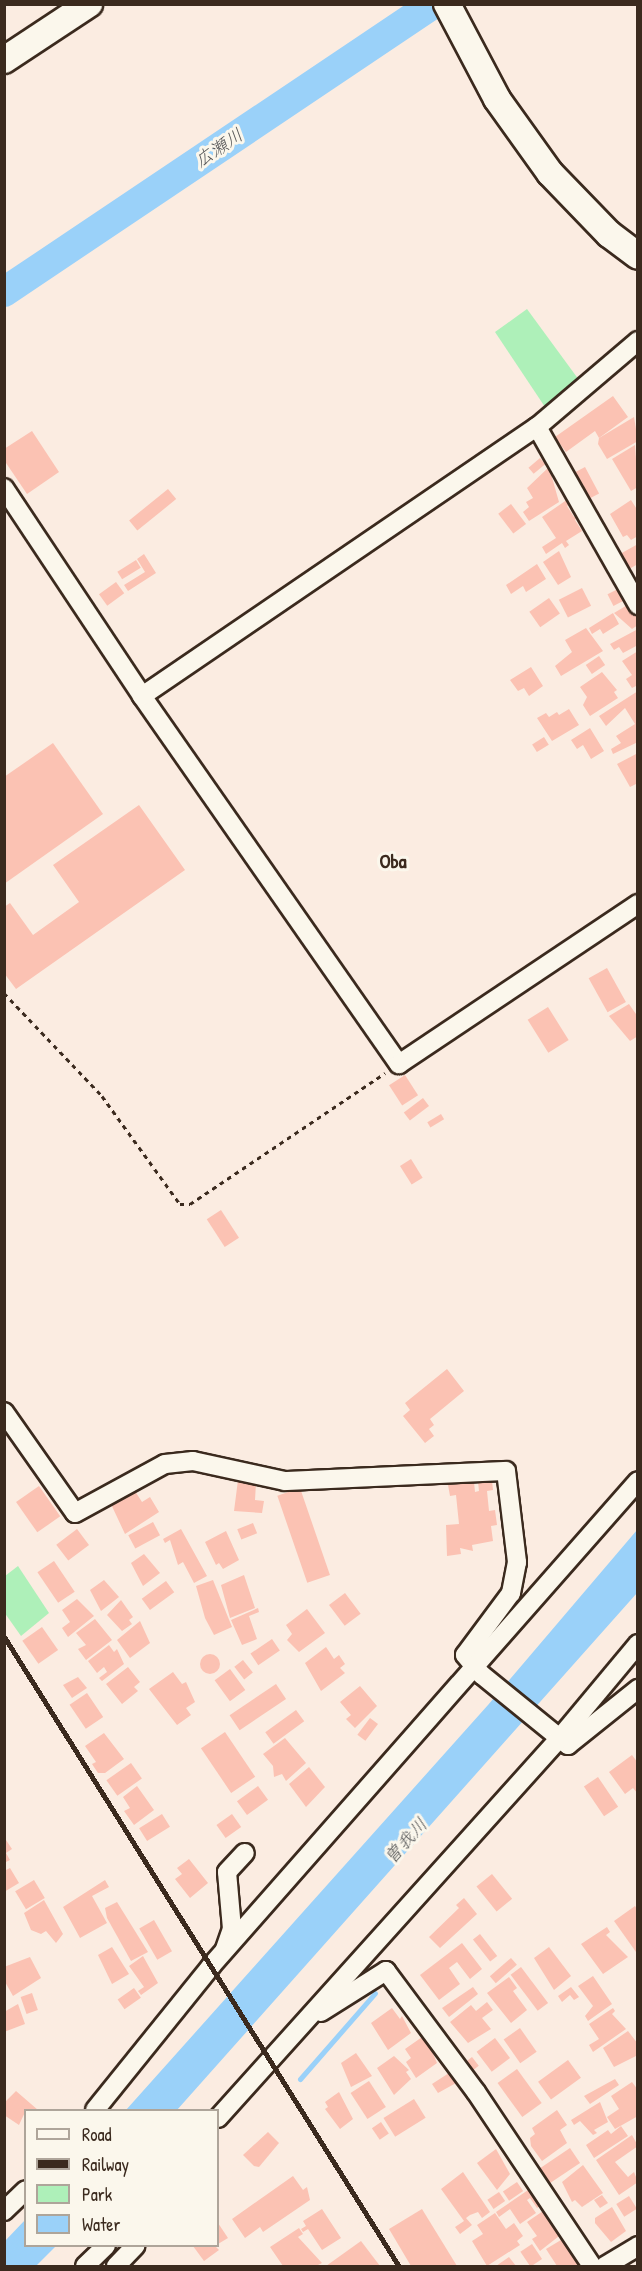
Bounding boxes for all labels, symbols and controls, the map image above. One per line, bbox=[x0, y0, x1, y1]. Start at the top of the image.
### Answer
water label: 広瀬川 bbox=[191, 124, 247, 172]
district label: Oba bbox=[379, 848, 407, 872]
water label: 曽我川 bbox=[380, 1814, 432, 1868]
legend bbox=[24, 2109, 219, 2247]
text: Road bbox=[82, 2122, 112, 2147]
text: Railway bbox=[82, 2152, 129, 2177]
text: Park bbox=[82, 2182, 112, 2207]
text: Water bbox=[82, 2212, 120, 2237]

